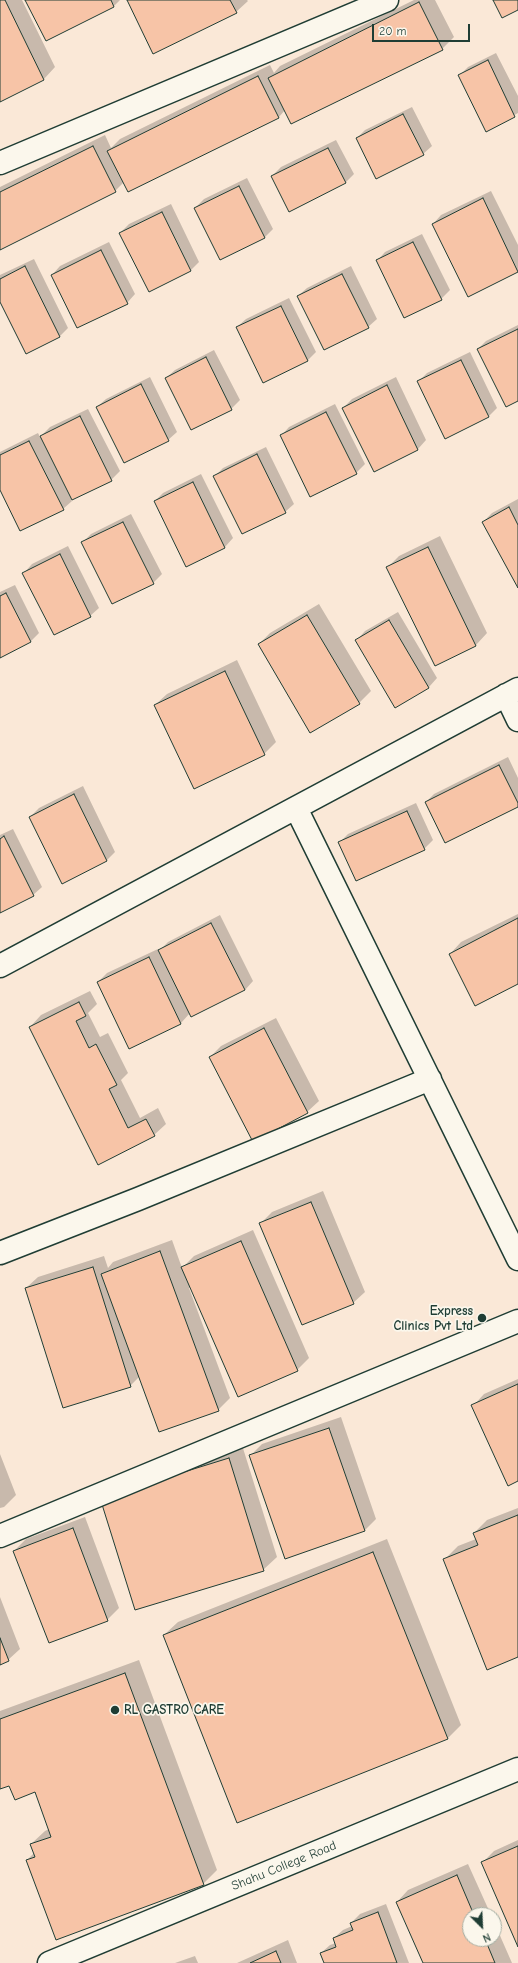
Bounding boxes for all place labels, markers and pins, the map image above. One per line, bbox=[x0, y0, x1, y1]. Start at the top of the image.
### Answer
place label: Express Clinics Pvt Ltd bbox=[393, 1303, 473, 1334]
marker: Express Clinics Pvt Ltd bbox=[476, 1312, 488, 1324]
place label: RL GASTRO CARE bbox=[124, 1702, 224, 1718]
marker: RL GASTRO CARE bbox=[109, 1704, 121, 1716]

